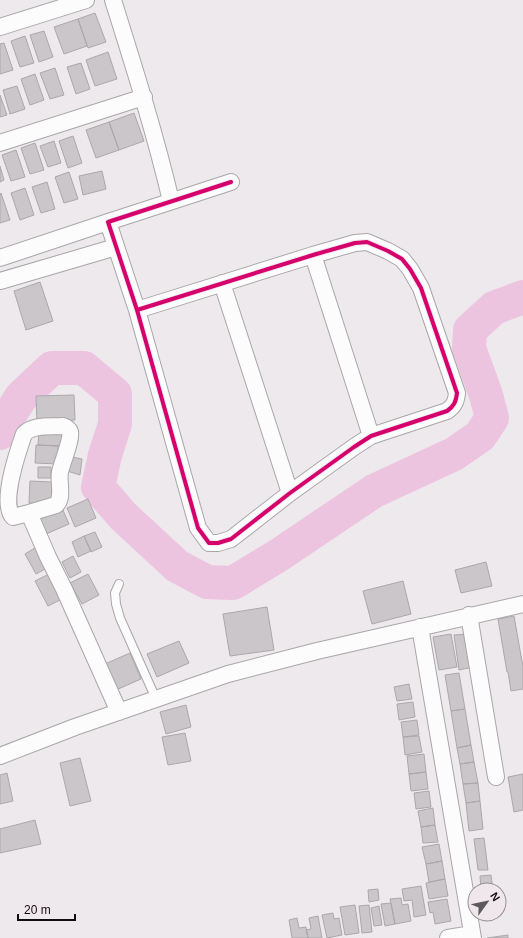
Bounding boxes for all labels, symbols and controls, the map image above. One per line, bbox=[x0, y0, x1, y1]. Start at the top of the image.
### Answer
north arrow bbox=[467, 882, 507, 922]
text: N bbox=[488, 890, 503, 903]
scale bar bbox=[18, 896, 75, 922]
text: 20 m bbox=[24, 903, 51, 917]

